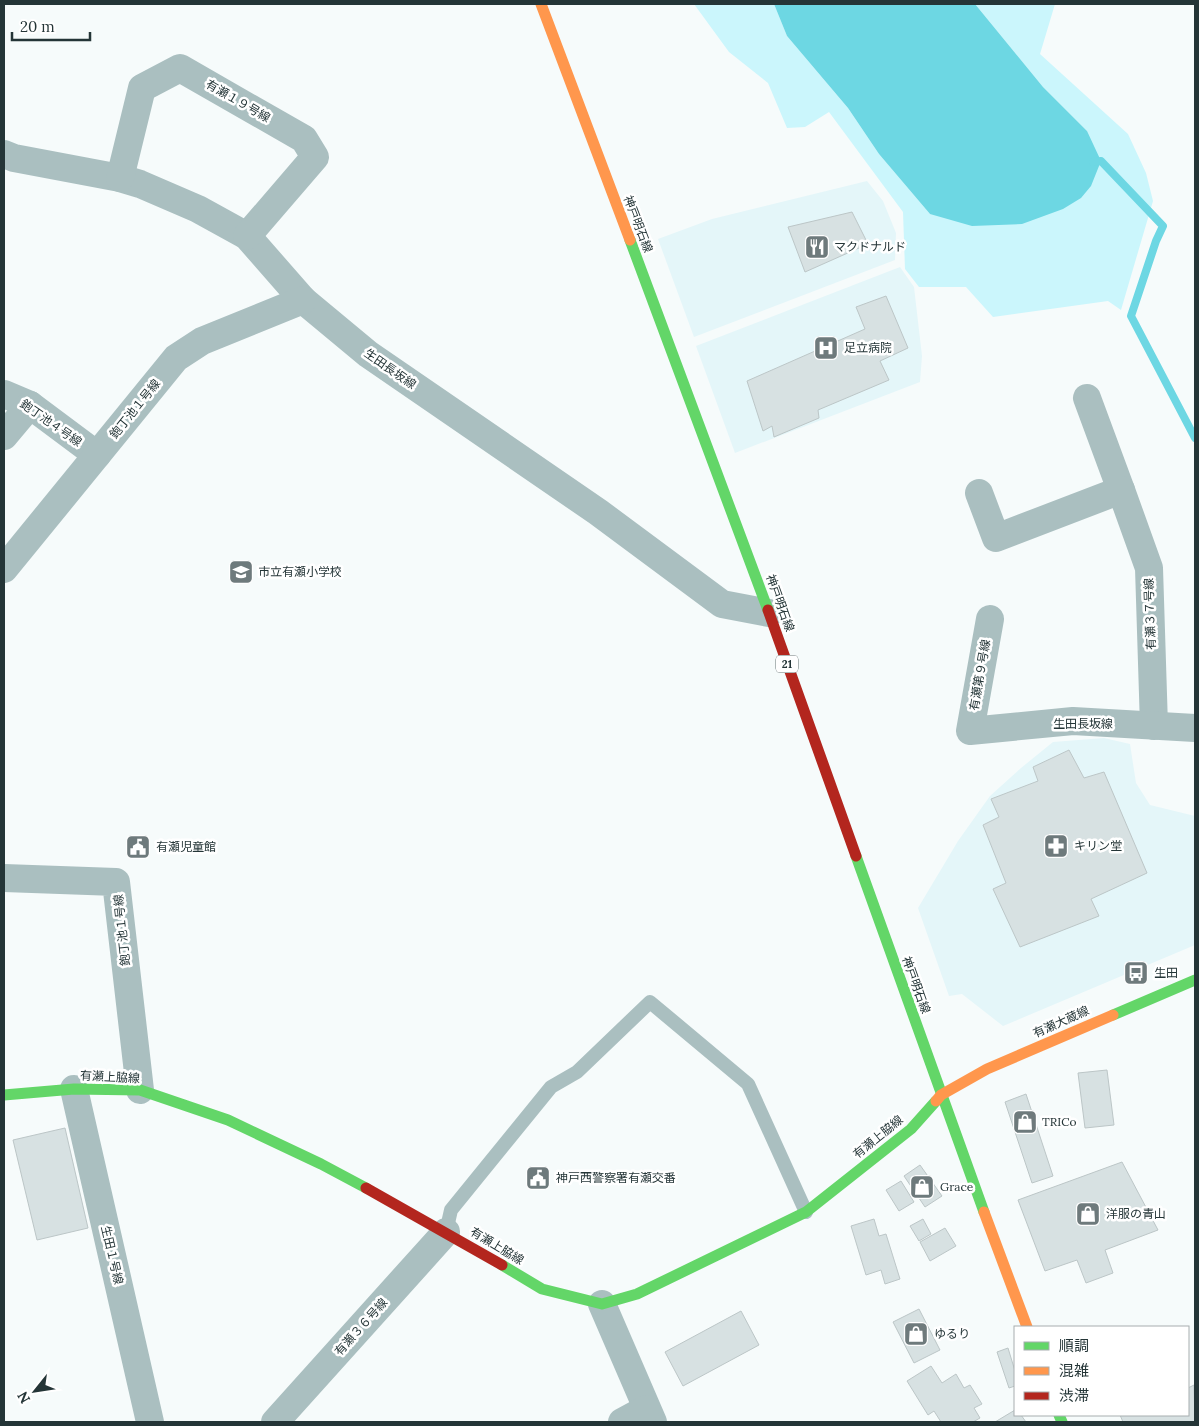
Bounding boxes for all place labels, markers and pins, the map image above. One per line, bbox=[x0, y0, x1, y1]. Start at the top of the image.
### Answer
restaurant icon: マクドナルド bbox=[804, 234, 830, 260]
place label: マクドナルド bbox=[834, 239, 906, 254]
hospital icon: 足立病院 bbox=[813, 335, 839, 361]
place label: 足立病院 bbox=[844, 340, 892, 355]
school or university icon: 市立有瀬小学校 bbox=[228, 559, 254, 585]
place label: 市立有瀬小学校 bbox=[258, 564, 342, 579]
pharmacy icon: キリン堂 bbox=[1043, 833, 1069, 859]
public building icon: 有瀬児童館 bbox=[125, 834, 151, 860]
place label: キリン堂 bbox=[1074, 838, 1122, 853]
place label: 有瀬児童館 bbox=[156, 839, 216, 854]
bus stop icon: 生田 bbox=[1123, 960, 1149, 986]
place label: 生田 bbox=[1154, 965, 1178, 980]
shop icon: TRICo bbox=[1012, 1109, 1038, 1135]
place label: TRICo bbox=[1042, 1114, 1077, 1129]
public building icon: 神戸西警察署有瀬交番 bbox=[525, 1165, 551, 1191]
place label: 神戸西警察署有瀬交番 bbox=[556, 1170, 676, 1185]
shop icon: Grace bbox=[909, 1174, 935, 1200]
place label: Grace bbox=[940, 1179, 974, 1194]
shop icon: 洋服の青山 bbox=[1075, 1201, 1101, 1227]
place label: 洋服の青山 bbox=[1106, 1206, 1166, 1221]
shop icon: ゆるり bbox=[903, 1321, 929, 1347]
place label: ゆるり bbox=[934, 1326, 970, 1341]

